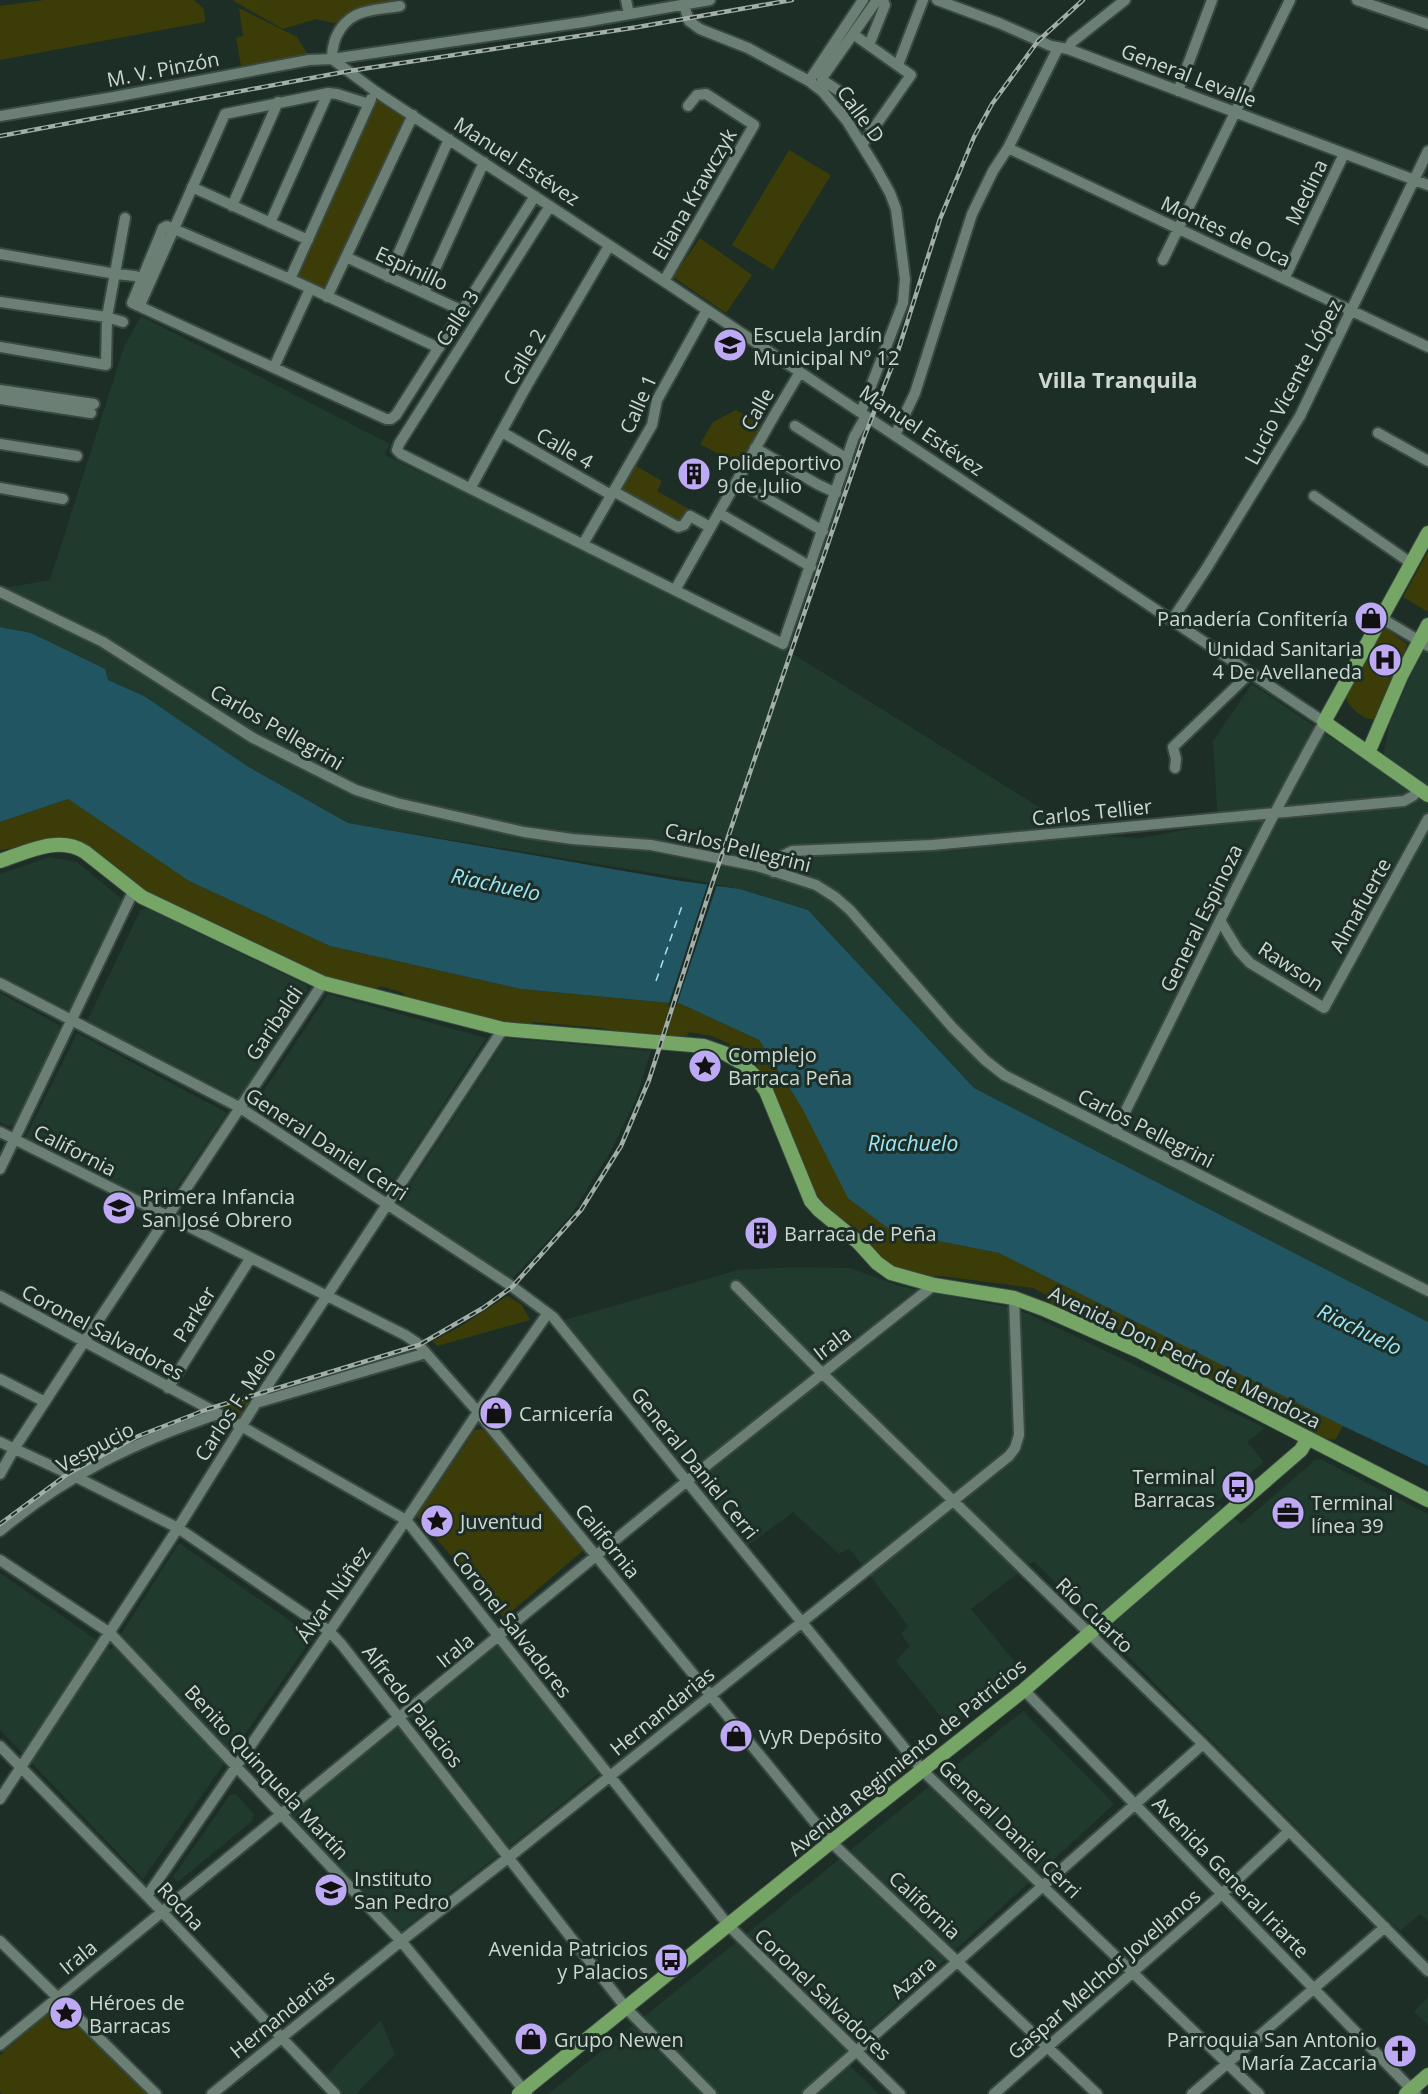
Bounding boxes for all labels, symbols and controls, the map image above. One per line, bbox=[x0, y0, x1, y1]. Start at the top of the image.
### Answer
street label: General Levalle bbox=[1117, 37, 1261, 113]
street label: M. V. Pinzón bbox=[105, 45, 221, 93]
street label: Calle D bbox=[831, 80, 891, 148]
street label: Manuel Estévez bbox=[449, 110, 585, 212]
street label: Eliana Krawczyk bbox=[645, 123, 743, 265]
street label: Medina bbox=[1279, 155, 1333, 229]
street label: Montes de Oca bbox=[1157, 189, 1295, 273]
street label: Espinillo bbox=[371, 239, 453, 297]
street label: Calle 3 bbox=[429, 285, 485, 351]
street label: Lucio Vicente López bbox=[1238, 295, 1348, 469]
place label: Escuela Jardín Municipal Nº 12 bbox=[753, 321, 899, 371]
street label: Calle 2 bbox=[497, 324, 551, 390]
school or university icon: Escuela Jardín Municipal Nº 12 bbox=[712, 327, 748, 363]
district label: Villa Tranquila bbox=[1038, 364, 1198, 394]
street label: Calle 1 bbox=[613, 370, 663, 438]
street label: Manuel Estévez bbox=[854, 378, 990, 482]
street label: Calle bbox=[734, 383, 780, 435]
street label: Calle 4 bbox=[532, 421, 599, 475]
place label: Polideportivo 9 de Julio bbox=[717, 449, 841, 499]
building icon: Polideportivo 9 de Julio bbox=[676, 456, 712, 492]
shop icon: Panadería Confitería bbox=[1353, 600, 1389, 636]
place label: Panadería Confitería bbox=[1157, 605, 1348, 632]
place label: Unidad Sanitaria 4 De Avellaneda bbox=[1207, 635, 1362, 685]
hospital icon: Unidad Sanitaria 4 De Avellaneda bbox=[1367, 642, 1403, 678]
street label: Carlos Pellegrini bbox=[205, 678, 349, 776]
street label: Carlos Tellier bbox=[1031, 792, 1153, 832]
street label: Carlos Pellegrini bbox=[662, 816, 814, 878]
street label: General Espinoza bbox=[1153, 839, 1249, 997]
street label: Almafuerte bbox=[1323, 853, 1397, 957]
water label: Riachuelo bbox=[449, 861, 543, 907]
street label: Rawson bbox=[1253, 935, 1329, 997]
street label: Garibaldi bbox=[239, 980, 309, 1066]
place label: Complejo Barraca Peña bbox=[728, 1041, 852, 1091]
place icon: Complejo Barraca Peña bbox=[687, 1048, 723, 1084]
street label: General Daniel Cerri bbox=[241, 1081, 413, 1207]
street label: Carlos Pellegrini bbox=[1073, 1082, 1219, 1174]
street label: California bbox=[29, 1118, 121, 1182]
water label: Riachuelo bbox=[868, 1129, 958, 1157]
place label: Primera Infancia San José Obrero bbox=[142, 1183, 295, 1233]
school or university icon: Primera Infancia San José Obrero bbox=[101, 1190, 137, 1226]
building icon: Barraca de Peña bbox=[743, 1215, 779, 1251]
place label: Barraca de Peña bbox=[784, 1220, 937, 1247]
street label: Coronel Salvadores bbox=[17, 1278, 189, 1386]
street label: Avenida Don Pedro de Mendoza bbox=[1044, 1279, 1326, 1435]
street label: Parker bbox=[166, 1281, 222, 1347]
water label: Riachuelo bbox=[1313, 1297, 1407, 1361]
street label: Irala bbox=[808, 1320, 856, 1366]
street label: Carlos F. Melo bbox=[188, 1342, 282, 1466]
street label: General Daniel Cerri bbox=[625, 1381, 765, 1545]
shop icon: Carnicería bbox=[478, 1395, 514, 1431]
place label: Carnicería bbox=[519, 1400, 613, 1427]
street label: Vespucio bbox=[52, 1415, 138, 1479]
place label: Terminal Barracas bbox=[1133, 1463, 1215, 1513]
bus stop icon: Terminal Barracas bbox=[1220, 1469, 1256, 1505]
place label: Terminal línea 39 bbox=[1311, 1489, 1393, 1539]
office icon: Terminal línea 39 bbox=[1270, 1495, 1306, 1531]
street label: California bbox=[569, 1498, 647, 1584]
place icon: Juventud bbox=[419, 1503, 455, 1539]
place label: Juventud bbox=[458, 1508, 543, 1535]
street label: Álvar Núñez bbox=[290, 1540, 376, 1648]
street label: Coronel Salvadores bbox=[446, 1545, 578, 1703]
street label: Río Cuarto bbox=[1050, 1571, 1140, 1659]
street label: Irala bbox=[431, 1627, 479, 1673]
street label: Alfredo Palacios bbox=[357, 1639, 469, 1773]
street label: Avenida Regimiento de Patricios bbox=[782, 1652, 1032, 1862]
street label: Hernandarias bbox=[604, 1661, 720, 1761]
street label: Benito Quinquela Martín bbox=[179, 1679, 355, 1865]
shop icon: VyR Depósito bbox=[718, 1718, 754, 1754]
place label: VyR Depósito bbox=[759, 1723, 882, 1750]
street label: General Daniel Cerri bbox=[933, 1754, 1087, 1904]
street label: Avenida General Iriarte bbox=[1147, 1790, 1315, 1964]
place label: Instituto San Pedro bbox=[354, 1865, 449, 1915]
street label: California bbox=[883, 1865, 967, 1945]
school or university icon: Instituto San Pedro bbox=[313, 1872, 349, 1908]
street label: Rocha bbox=[152, 1876, 210, 1936]
street label: Gaspar Melchor Jovellanos bbox=[1002, 1883, 1206, 2065]
street label: Coronel Salvadores bbox=[749, 1922, 897, 2066]
street label: Irala bbox=[54, 1934, 102, 1980]
place label: Avenida Patricios y Palacios bbox=[489, 1935, 648, 1985]
bus stop icon: Avenida Patricios y Palacios bbox=[653, 1942, 689, 1978]
street label: Azara bbox=[884, 1950, 942, 2004]
street label: Hernandarias bbox=[224, 1964, 340, 2064]
place label: Héroes de Barracas bbox=[89, 1989, 185, 2039]
place icon: Héroes de Barracas bbox=[48, 1995, 84, 2031]
shop icon: Grupo Newen bbox=[513, 2021, 549, 2057]
place label: Grupo Newen bbox=[554, 2026, 684, 2053]
place label: Parroquia San Antonio María Zaccaria bbox=[1167, 2026, 1377, 2076]
church icon: Parroquia San Antonio María Zaccaria bbox=[1382, 2033, 1418, 2069]

